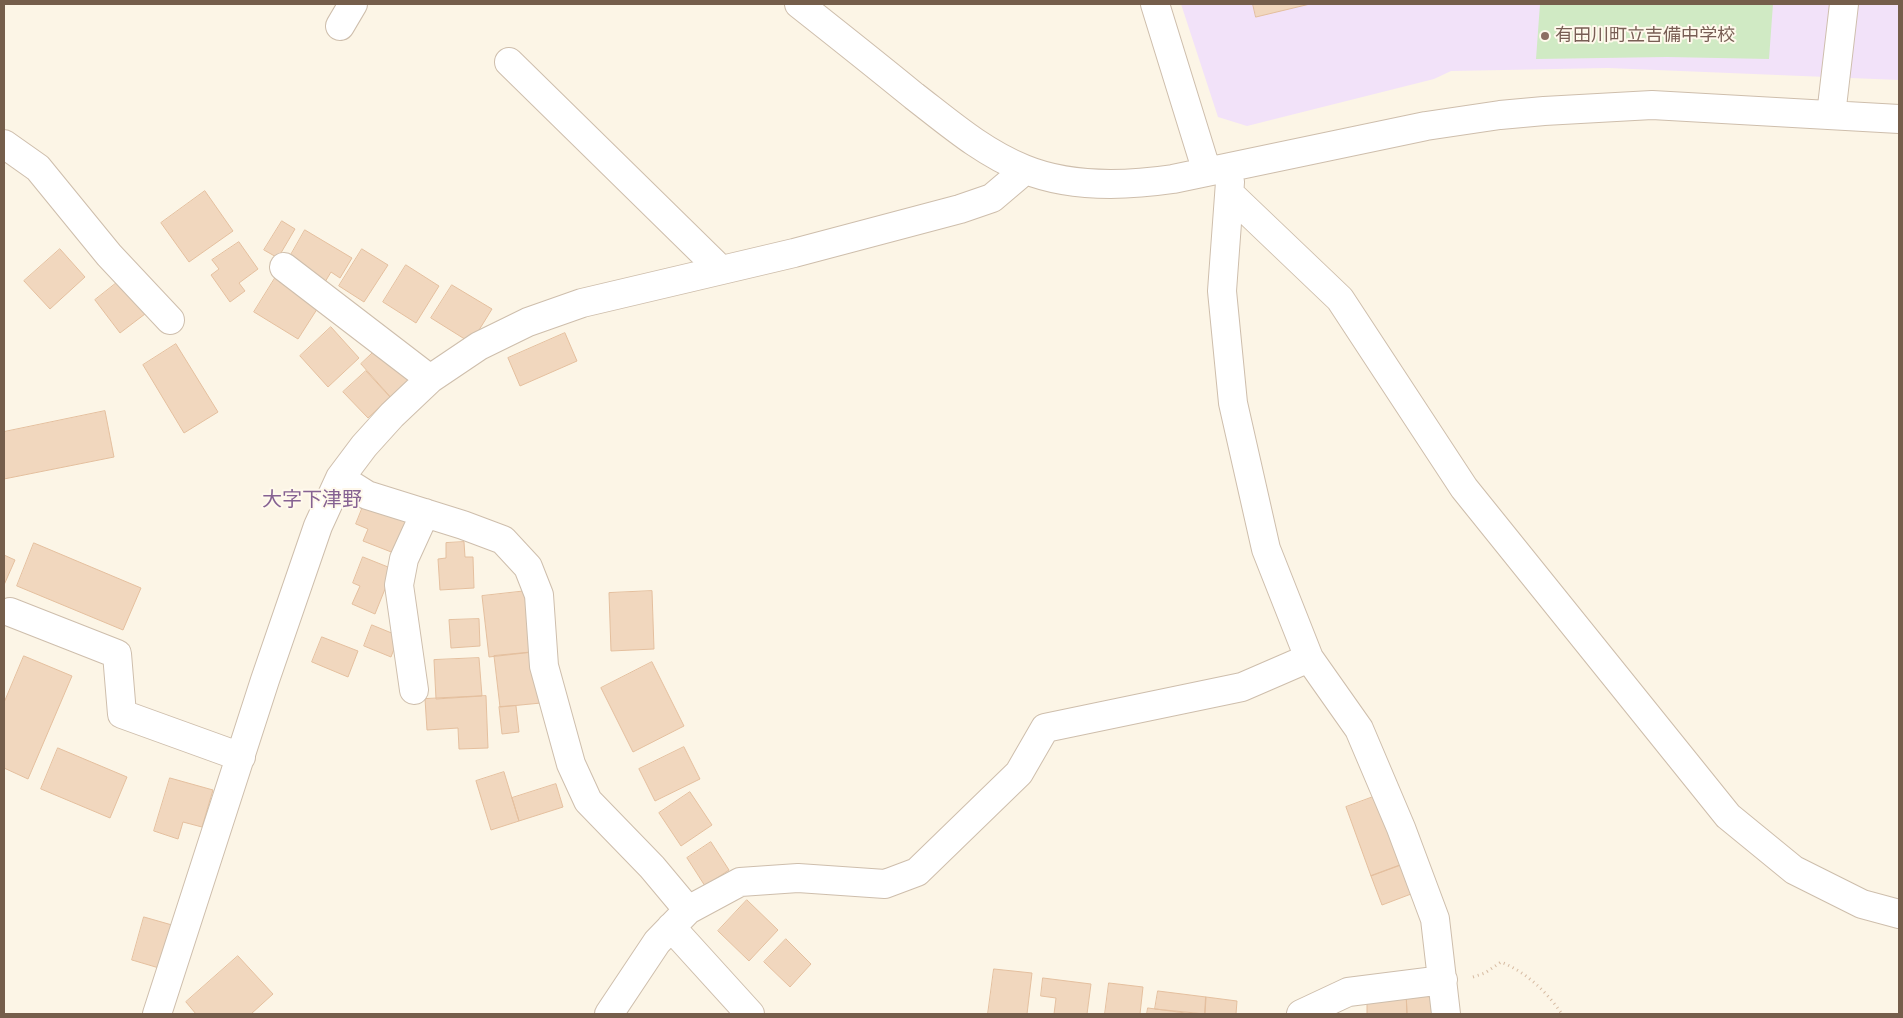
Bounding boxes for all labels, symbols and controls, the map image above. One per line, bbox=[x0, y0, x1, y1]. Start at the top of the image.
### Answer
place label: 有田川町立吉備中学校 bbox=[1555, 25, 1735, 47]
marker: 有田川町立吉備中学校 bbox=[1539, 30, 1551, 42]
district label: 大字下津野 bbox=[262, 488, 362, 512]

